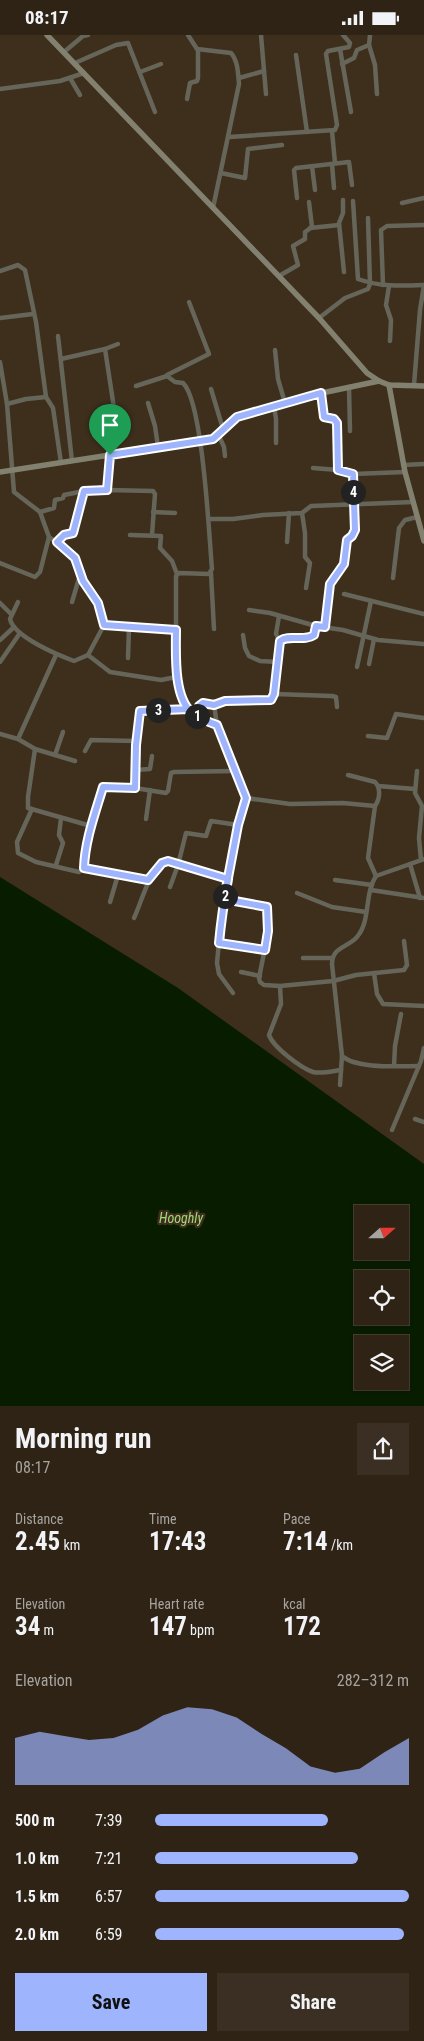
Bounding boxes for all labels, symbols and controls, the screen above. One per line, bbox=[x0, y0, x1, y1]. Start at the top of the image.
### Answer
text: 08:17 bbox=[25, 6, 69, 29]
pin bbox=[89, 404, 131, 455]
icon: arrive bbox=[96, 411, 124, 439]
pin: 4 bbox=[340, 479, 366, 505]
text: 4 bbox=[350, 484, 357, 500]
pin: 3 bbox=[146, 697, 170, 723]
text: 3 bbox=[155, 702, 162, 718]
pin: 1 bbox=[184, 703, 210, 729]
text: 1 bbox=[194, 708, 201, 724]
pin: 2 bbox=[212, 883, 238, 909]
text: 2 bbox=[222, 888, 229, 904]
north arrow bbox=[354, 1205, 409, 1260]
map controls bbox=[354, 1205, 409, 1390]
water label: Hooghly bbox=[159, 1210, 203, 1226]
button: locate bbox=[354, 1270, 409, 1325]
button: layers bbox=[354, 1335, 409, 1390]
text: Morning run bbox=[15, 1422, 151, 1455]
button: share bbox=[357, 1423, 409, 1475]
text: 08:17 bbox=[15, 1458, 50, 1477]
text: Distance bbox=[15, 1511, 63, 1527]
text: Time bbox=[149, 1511, 177, 1527]
text: Pace bbox=[283, 1511, 310, 1527]
text: 2.45 bbox=[15, 1527, 60, 1556]
text: 17:43 bbox=[149, 1527, 206, 1556]
text: 7:14 bbox=[283, 1527, 328, 1556]
text: km bbox=[60, 1537, 80, 1553]
text: /km bbox=[328, 1537, 353, 1553]
text: Elevation bbox=[15, 1596, 65, 1612]
text: Heart rate bbox=[149, 1596, 204, 1612]
text: kcal bbox=[283, 1596, 306, 1612]
text: 34 bbox=[15, 1612, 40, 1641]
text: 147 bbox=[149, 1612, 187, 1641]
text: 172 bbox=[283, 1612, 321, 1641]
text: m bbox=[40, 1622, 54, 1638]
text: bpm bbox=[187, 1622, 214, 1638]
text: Elevation bbox=[15, 1671, 73, 1690]
text: 282–312 m bbox=[337, 1671, 409, 1690]
text: 500 m bbox=[15, 1811, 55, 1830]
text: 7:39 bbox=[95, 1811, 122, 1830]
text: 1.0 km bbox=[15, 1849, 59, 1868]
text: 7:21 bbox=[95, 1849, 122, 1868]
text: 1.5 km bbox=[15, 1887, 59, 1906]
text: 6:57 bbox=[95, 1887, 122, 1906]
text: 2.0 km bbox=[15, 1925, 59, 1944]
text: 6:59 bbox=[95, 1925, 122, 1944]
button: Save bbox=[15, 1973, 207, 2031]
button: Share bbox=[217, 1973, 409, 2031]

